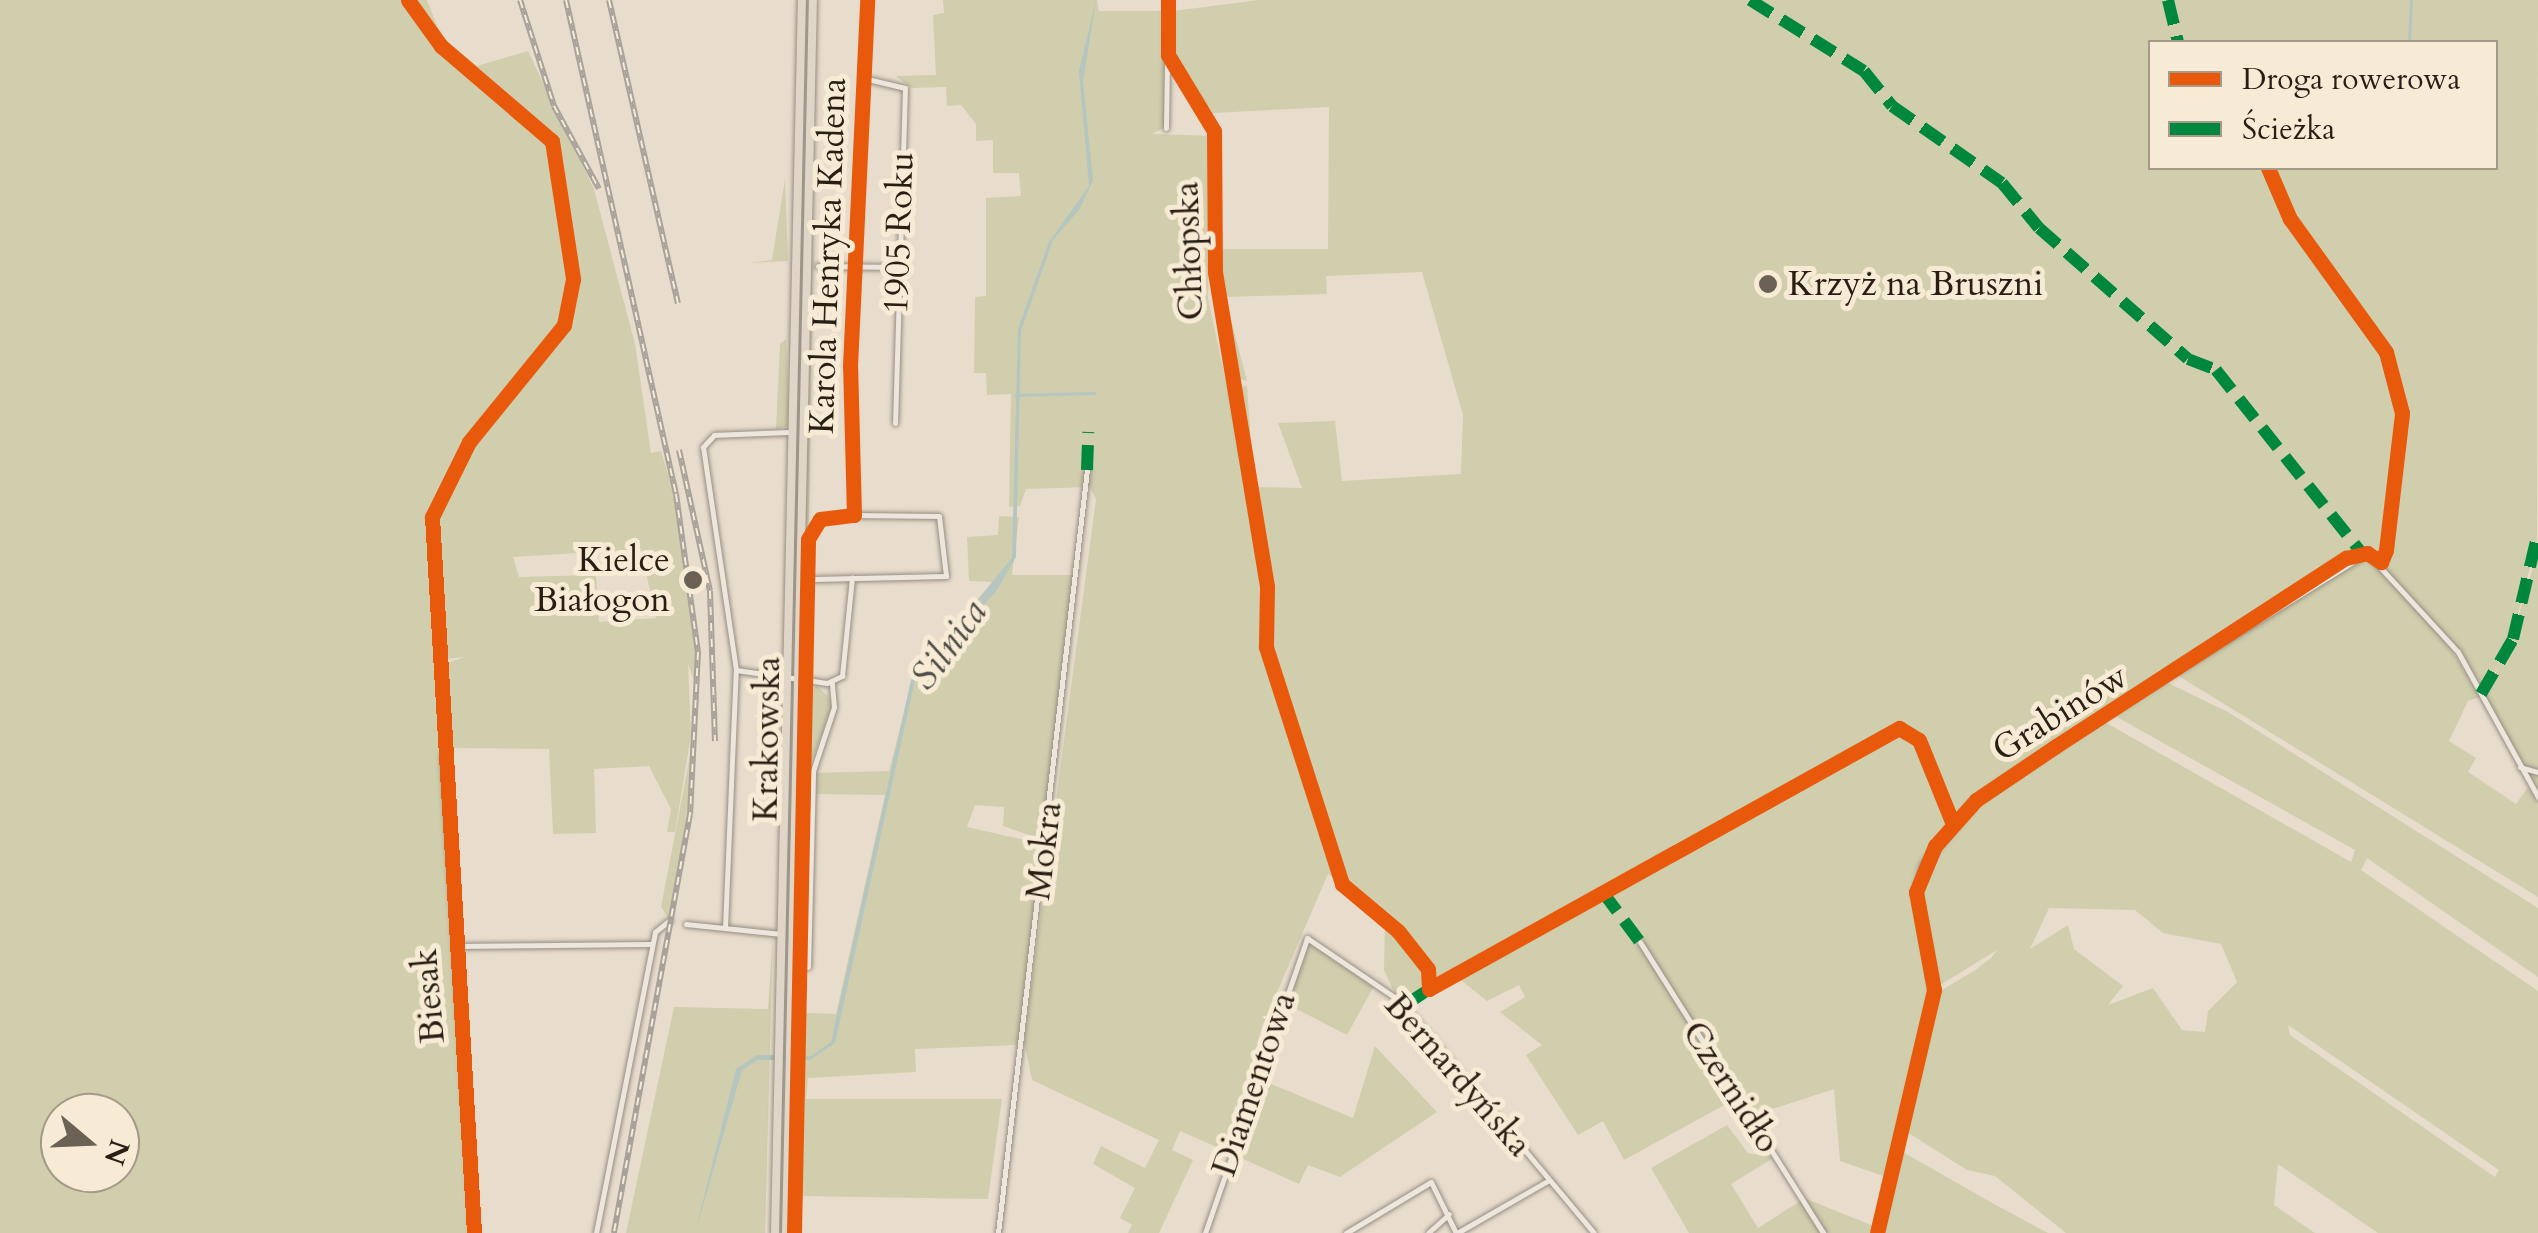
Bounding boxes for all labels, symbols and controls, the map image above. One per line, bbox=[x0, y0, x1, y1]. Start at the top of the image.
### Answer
legend bbox=[2148, 40, 2498, 170]
text: Droga rowerowa bbox=[2242, 59, 2460, 100]
street label: Karola Henryka Kadena bbox=[801, 77, 855, 435]
text: Ścieżka bbox=[2242, 109, 2335, 150]
street label: 1905 Roku bbox=[875, 151, 923, 315]
street label: Chłopska bbox=[1166, 181, 1212, 321]
place label: Krzyż na Bruszni bbox=[1788, 263, 2043, 305]
marker: Krzyż na Bruszni bbox=[1757, 273, 1779, 295]
place label: Kielce Białogon bbox=[534, 539, 670, 621]
marker: Kielce Białogon bbox=[680, 567, 706, 593]
water label: Silnica bbox=[901, 591, 997, 699]
street label: Grabinów bbox=[1985, 655, 2135, 771]
street label: Krakowska bbox=[745, 656, 789, 822]
street label: Mokra bbox=[1017, 800, 1071, 902]
street label: Biesak bbox=[404, 947, 454, 1045]
street label: Bernardyńska bbox=[1376, 985, 1540, 1165]
street label: Diamentowa bbox=[1203, 986, 1305, 1182]
street label: Czernidło bbox=[1673, 1013, 1789, 1161]
north arrow bbox=[40, 1093, 140, 1193]
text: N bbox=[95, 1134, 138, 1170]

